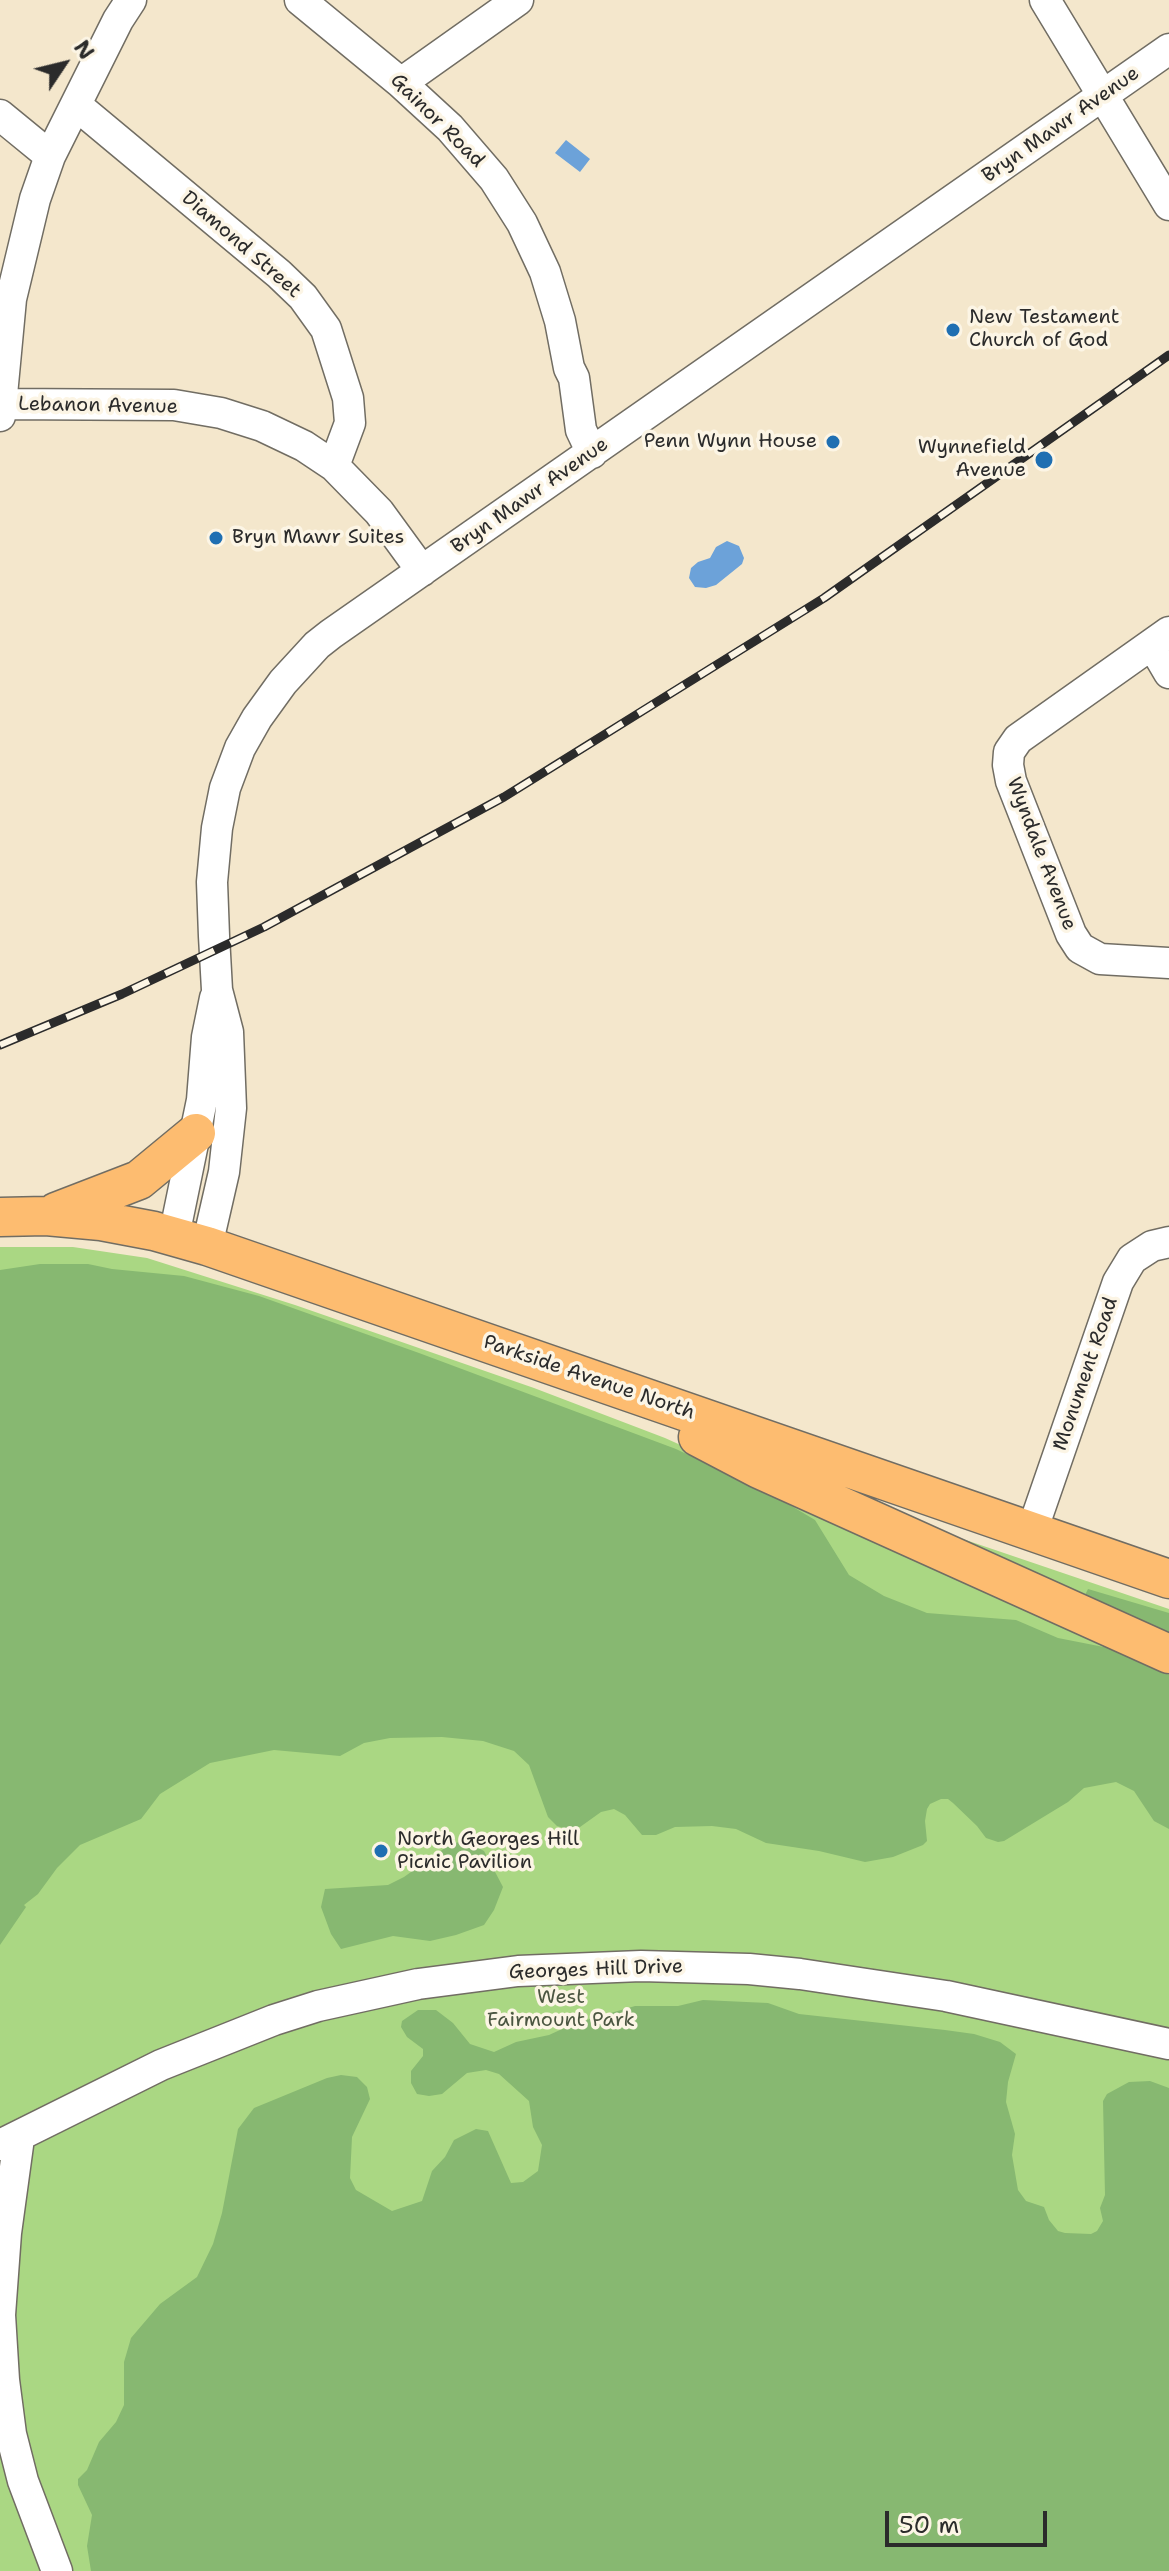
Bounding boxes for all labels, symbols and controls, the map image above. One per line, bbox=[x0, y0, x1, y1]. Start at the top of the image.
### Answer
north arrow bbox=[24, 24, 104, 104]
text: N bbox=[67, 34, 101, 65]
street label: Bryn Mawr Avenue bbox=[978, 62, 1144, 188]
street label: Gainor Road bbox=[385, 69, 489, 173]
street label: Diamond Street bbox=[176, 186, 306, 304]
place label: New Testament Church of God bbox=[969, 306, 1119, 353]
marker: New Testament Church of God bbox=[944, 321, 962, 339]
street label: Lebanon Avenue bbox=[18, 393, 178, 419]
place label: Penn Wynn House bbox=[644, 430, 817, 454]
street label: Bryn Mawr Avenue bbox=[447, 433, 613, 559]
marker: Penn Wynn House bbox=[824, 433, 842, 451]
place label: Wynnefield Avenue bbox=[918, 436, 1026, 483]
marker: Wynnefield Avenue bbox=[1033, 449, 1055, 471]
place label: Bryn Mawr Suites bbox=[232, 526, 404, 550]
marker: Bryn Mawr Suites bbox=[207, 529, 225, 547]
street label: Wyndale Avenue bbox=[1001, 774, 1081, 934]
street label: Monument Road bbox=[1048, 1294, 1124, 1454]
street label: Parkside Avenue North bbox=[480, 1330, 698, 1426]
place label: North Georges Hill Picnic Pavilion bbox=[397, 1828, 579, 1875]
marker: North Georges Hill Picnic Pavilion bbox=[372, 1842, 390, 1860]
street label: Georges Hill Drive bbox=[508, 1955, 684, 1985]
park label: West Fairmount Park bbox=[487, 1986, 635, 2033]
scale bar bbox=[889, 2495, 1051, 2545]
text: 50 m bbox=[899, 2509, 959, 2541]

